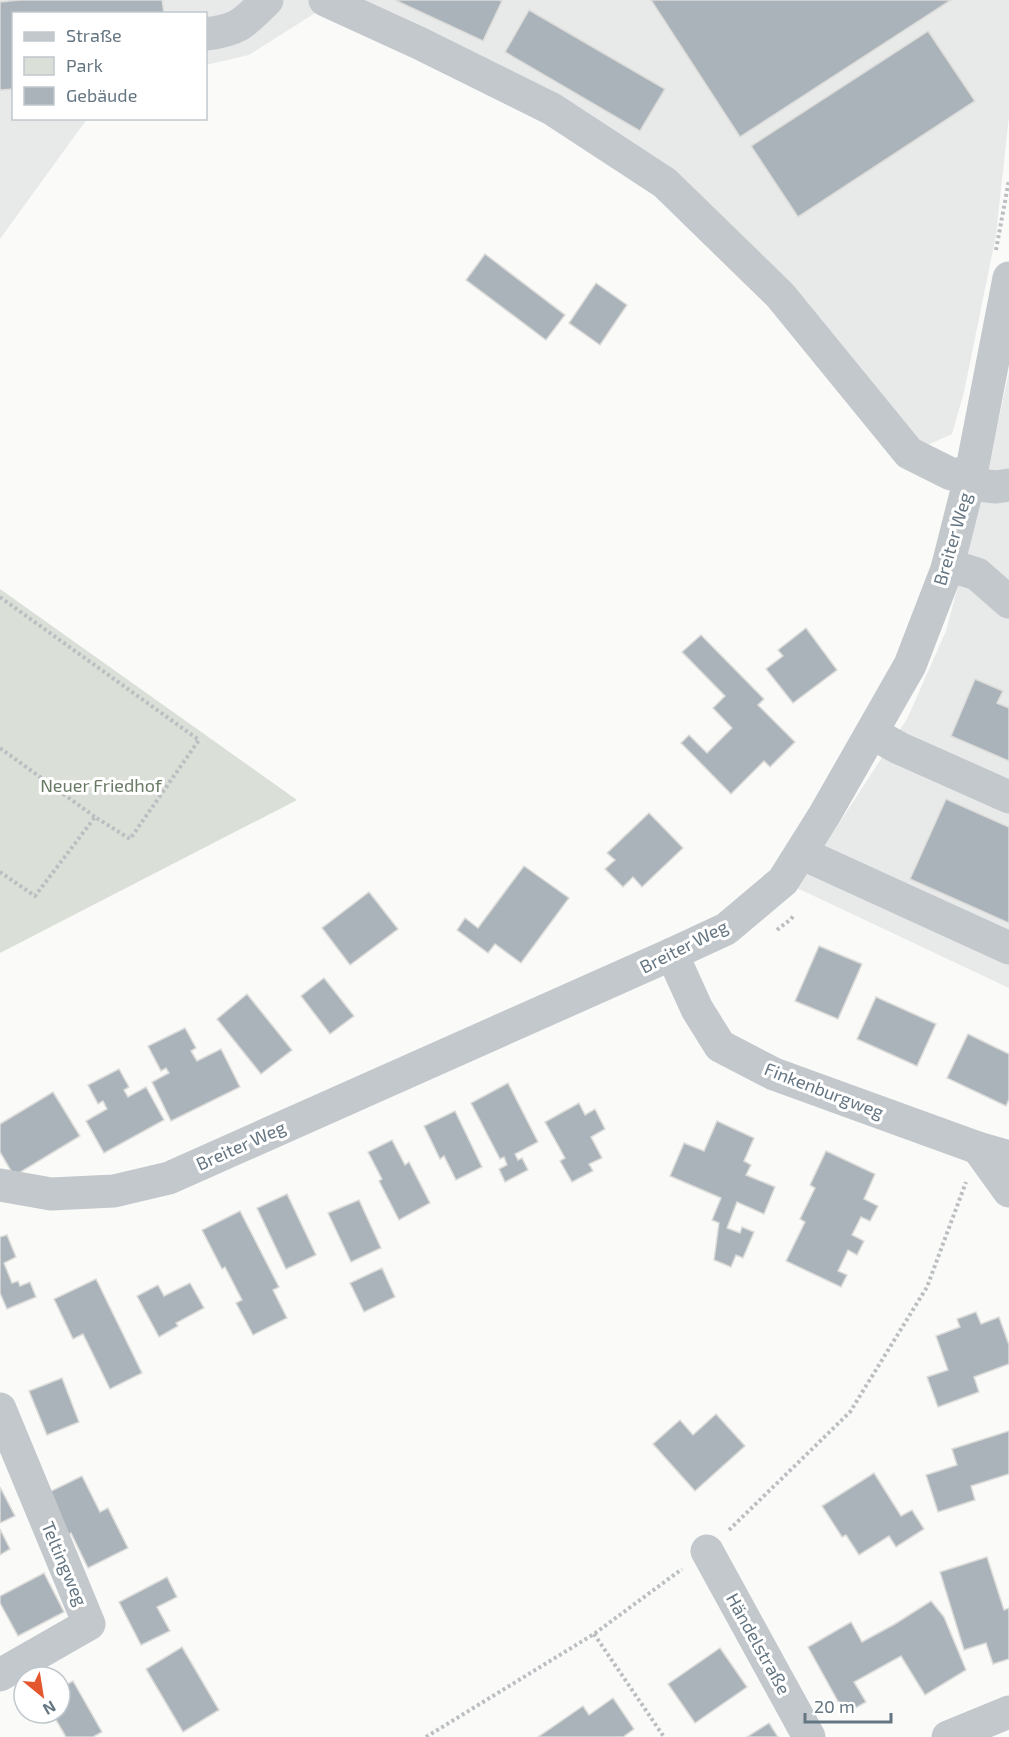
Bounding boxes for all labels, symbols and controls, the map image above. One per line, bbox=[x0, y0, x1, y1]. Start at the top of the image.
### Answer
legend bbox=[12, 12, 207, 120]
text: Straße bbox=[66, 24, 122, 46]
text: Park bbox=[66, 54, 103, 76]
text: Gebäude bbox=[66, 84, 137, 106]
street label: Breiter Weg bbox=[928, 490, 976, 588]
park label: Neuer Friedhof bbox=[40, 774, 163, 796]
street label: Breiter Weg bbox=[636, 915, 731, 978]
street label: Finkenburgweg bbox=[762, 1057, 887, 1123]
street label: Breiter Weg bbox=[192, 1116, 289, 1175]
street label: Teltingweg bbox=[37, 1518, 93, 1609]
street label: Händelstraße bbox=[722, 1589, 796, 1698]
north arrow bbox=[12, 1665, 72, 1725]
scale bar bbox=[805, 1686, 890, 1724]
text: 20 m bbox=[814, 1695, 855, 1717]
text: N bbox=[40, 1697, 60, 1720]

